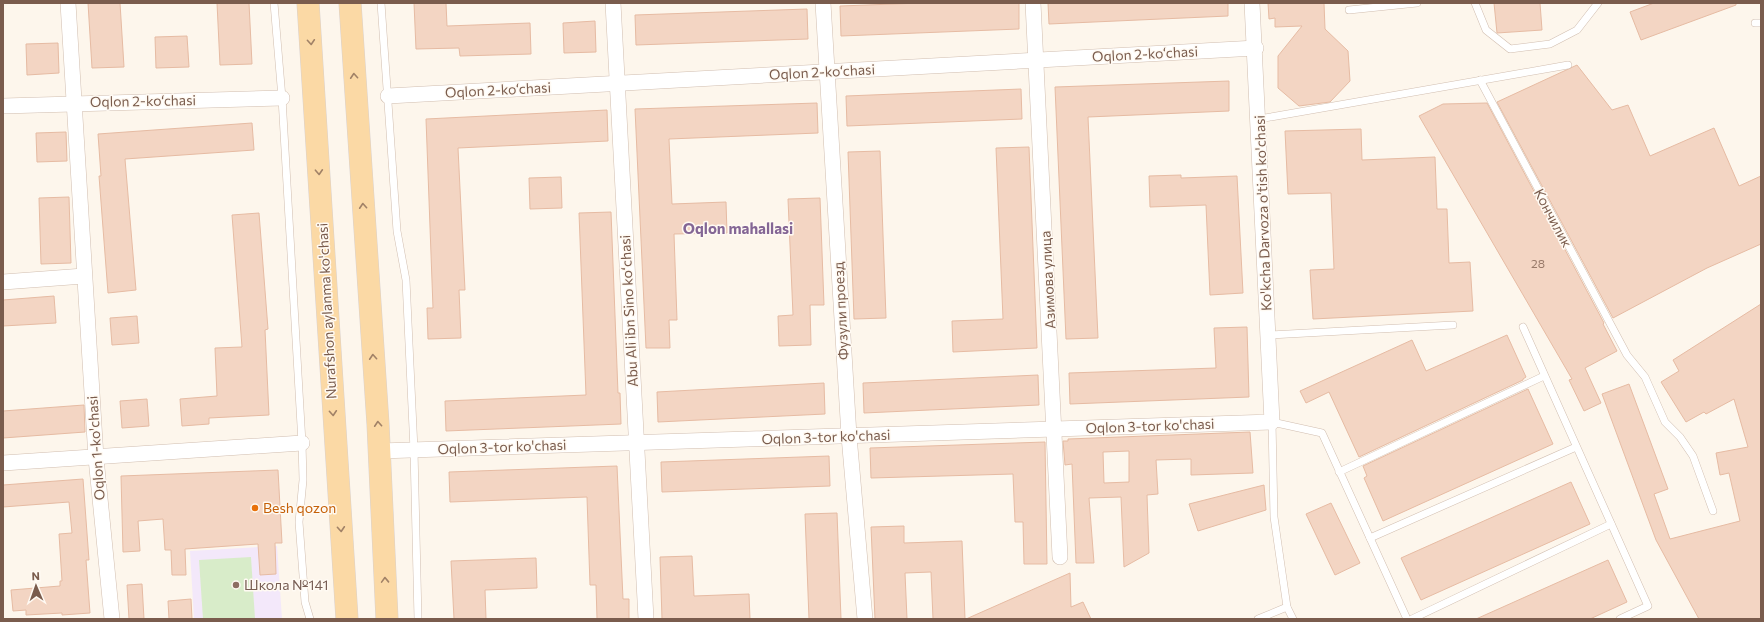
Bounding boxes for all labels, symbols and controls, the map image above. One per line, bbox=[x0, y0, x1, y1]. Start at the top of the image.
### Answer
one-way arrow bbox=[306, 39, 315, 45]
street label: Oqlon 2-ko‘chasi bbox=[1092, 42, 1198, 65]
street label: Oqlon 2-ko‘chasi bbox=[769, 60, 875, 83]
one-way arrow bbox=[350, 73, 359, 79]
street label: Oqlon 2-ko‘chasi bbox=[445, 78, 551, 101]
street label: Oqlon 2-ko‘chasi bbox=[90, 91, 196, 110]
street label: Ko'kcha Darvoza o'tish ko'chasi bbox=[1251, 115, 1274, 311]
one-way arrow bbox=[314, 169, 323, 175]
street label: Кончилик bbox=[1531, 185, 1576, 251]
one-way arrow bbox=[358, 203, 367, 209]
district label: Oqlon mahallasi bbox=[683, 219, 793, 237]
street label: Nurafshon aylanma ko'chasi bbox=[313, 223, 340, 399]
street label: Азимова улица bbox=[1036, 230, 1059, 330]
street label: Abu Ali ibn Sino koʻchasi bbox=[616, 234, 641, 388]
house number: 28 bbox=[1531, 256, 1545, 270]
street label: Фузули проезд bbox=[829, 261, 852, 361]
one-way arrow bbox=[369, 354, 378, 360]
street label: Oqlon 1-ko'chasi bbox=[83, 395, 108, 501]
one-way arrow bbox=[328, 410, 337, 416]
street label: Oqlon 3-tor ko'chasi bbox=[1085, 415, 1215, 436]
one-way arrow bbox=[374, 421, 383, 427]
street label: Oqlon 3-tor ko'chasi bbox=[761, 426, 891, 447]
street label: Oqlon 3-tor ko'chasi bbox=[437, 436, 567, 457]
place label: Besh qozon bbox=[263, 499, 336, 516]
marker: Besh qozon bbox=[250, 503, 260, 513]
one-way arrow bbox=[336, 526, 345, 532]
north arrow bbox=[16, 566, 56, 606]
text: N bbox=[31, 569, 40, 582]
place label: Школа №141 bbox=[244, 576, 328, 593]
one-way arrow bbox=[381, 577, 390, 583]
marker: Школа №141 bbox=[231, 580, 241, 590]

